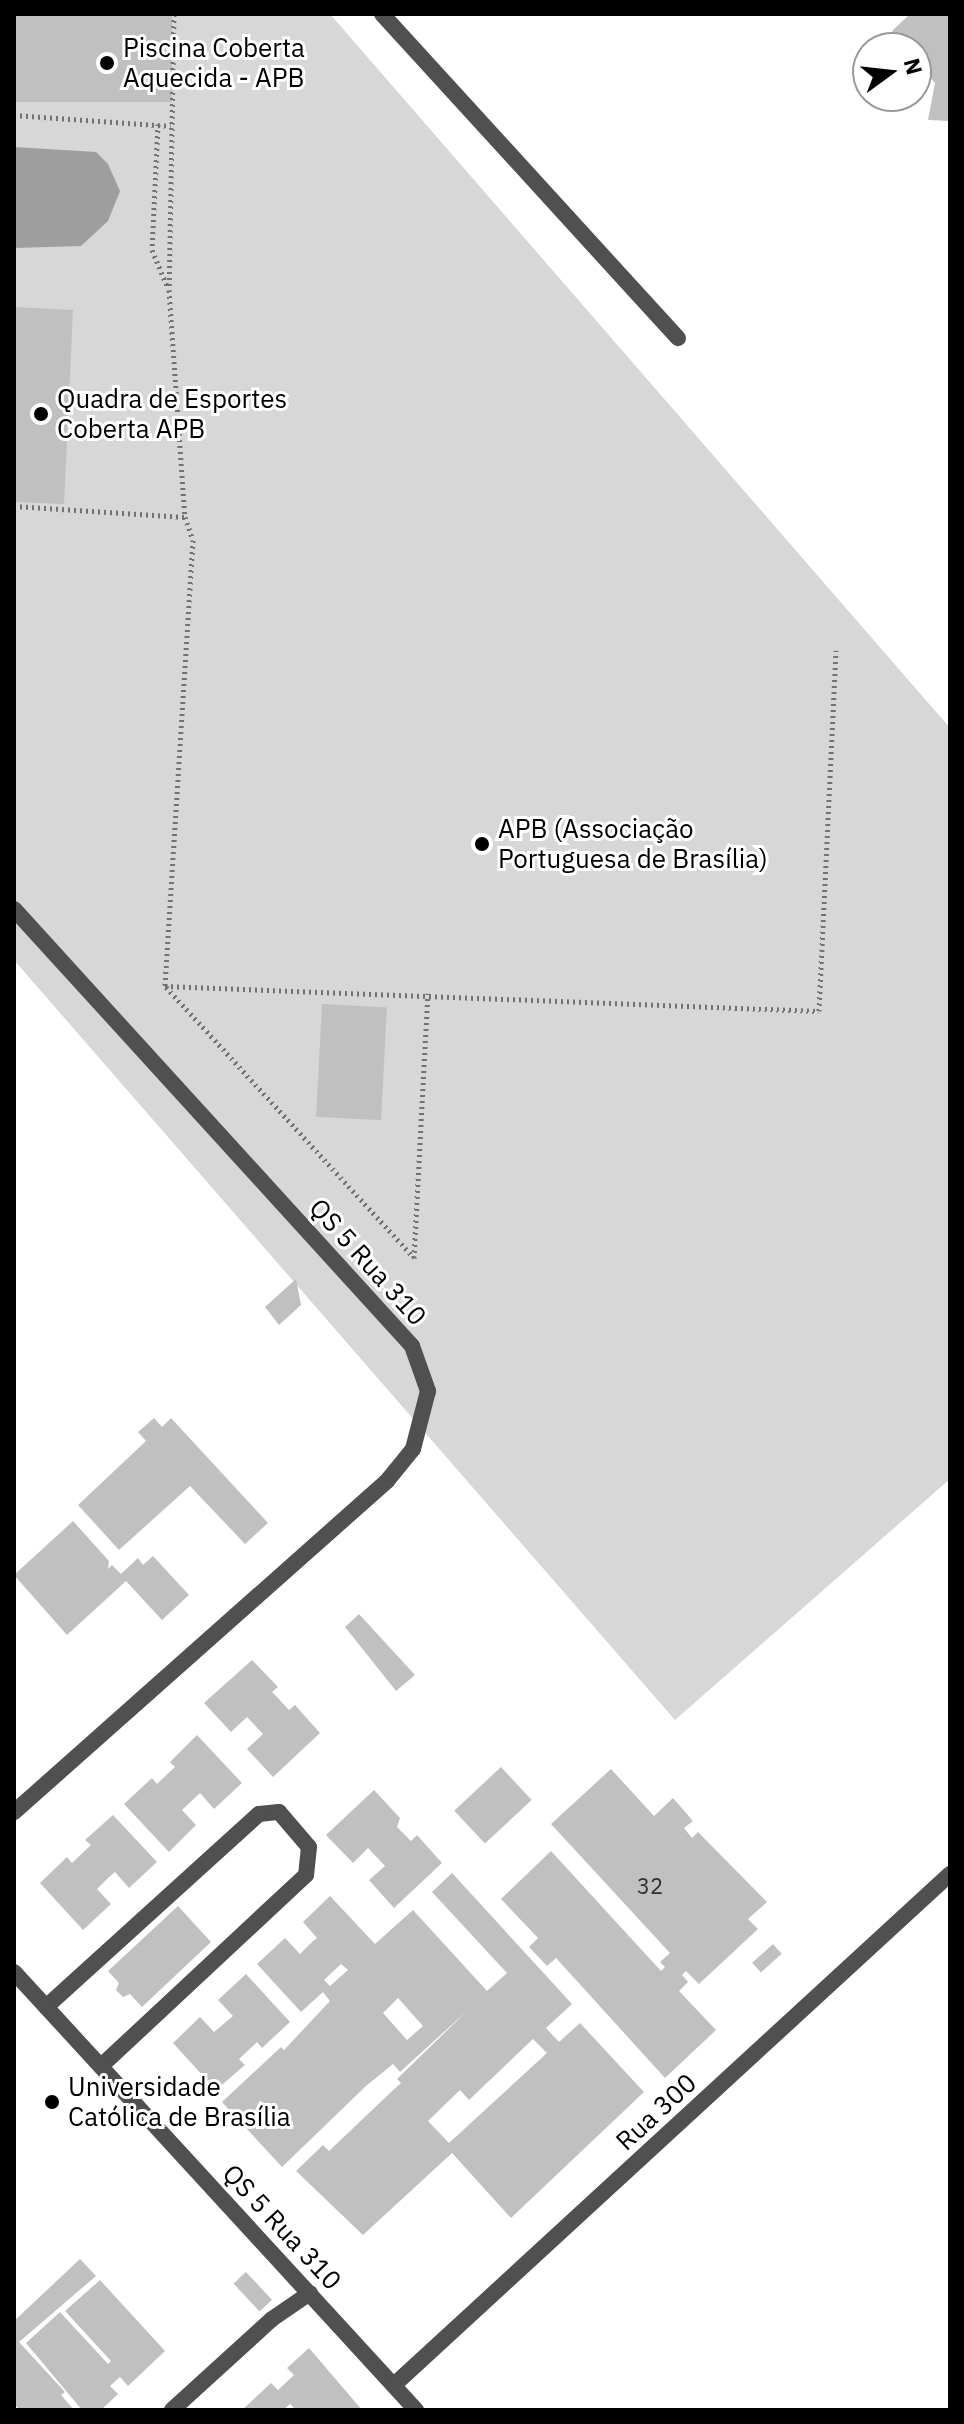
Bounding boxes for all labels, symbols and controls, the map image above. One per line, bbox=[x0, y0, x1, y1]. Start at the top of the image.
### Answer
place label: Piscina Coberta Aquecida - APB bbox=[123, 32, 305, 94]
north arrow bbox=[852, 32, 932, 112]
marker: Piscina Coberta Aquecida - APB bbox=[98, 54, 116, 72]
text: N bbox=[898, 55, 930, 78]
place label: Quadra de Esportes Coberta APB bbox=[57, 383, 287, 444]
marker: Quadra de Esportes Coberta APB bbox=[32, 405, 50, 423]
place label: APB (Associação Portuguesa de Brasília) bbox=[498, 813, 768, 874]
marker: APB (Associação Portuguesa de Brasília) bbox=[473, 835, 491, 853]
street label: QS 5 Rua 310 bbox=[303, 1192, 433, 1332]
house number: 32 bbox=[637, 1873, 663, 1899]
street label: Rua 300 bbox=[609, 2067, 703, 2157]
place label: Universidade Católica de Brasília bbox=[68, 2071, 291, 2132]
marker: Universidade Católica de Brasília bbox=[43, 2093, 61, 2111]
street label: QS 5 Rua 310 bbox=[216, 2158, 348, 2296]

